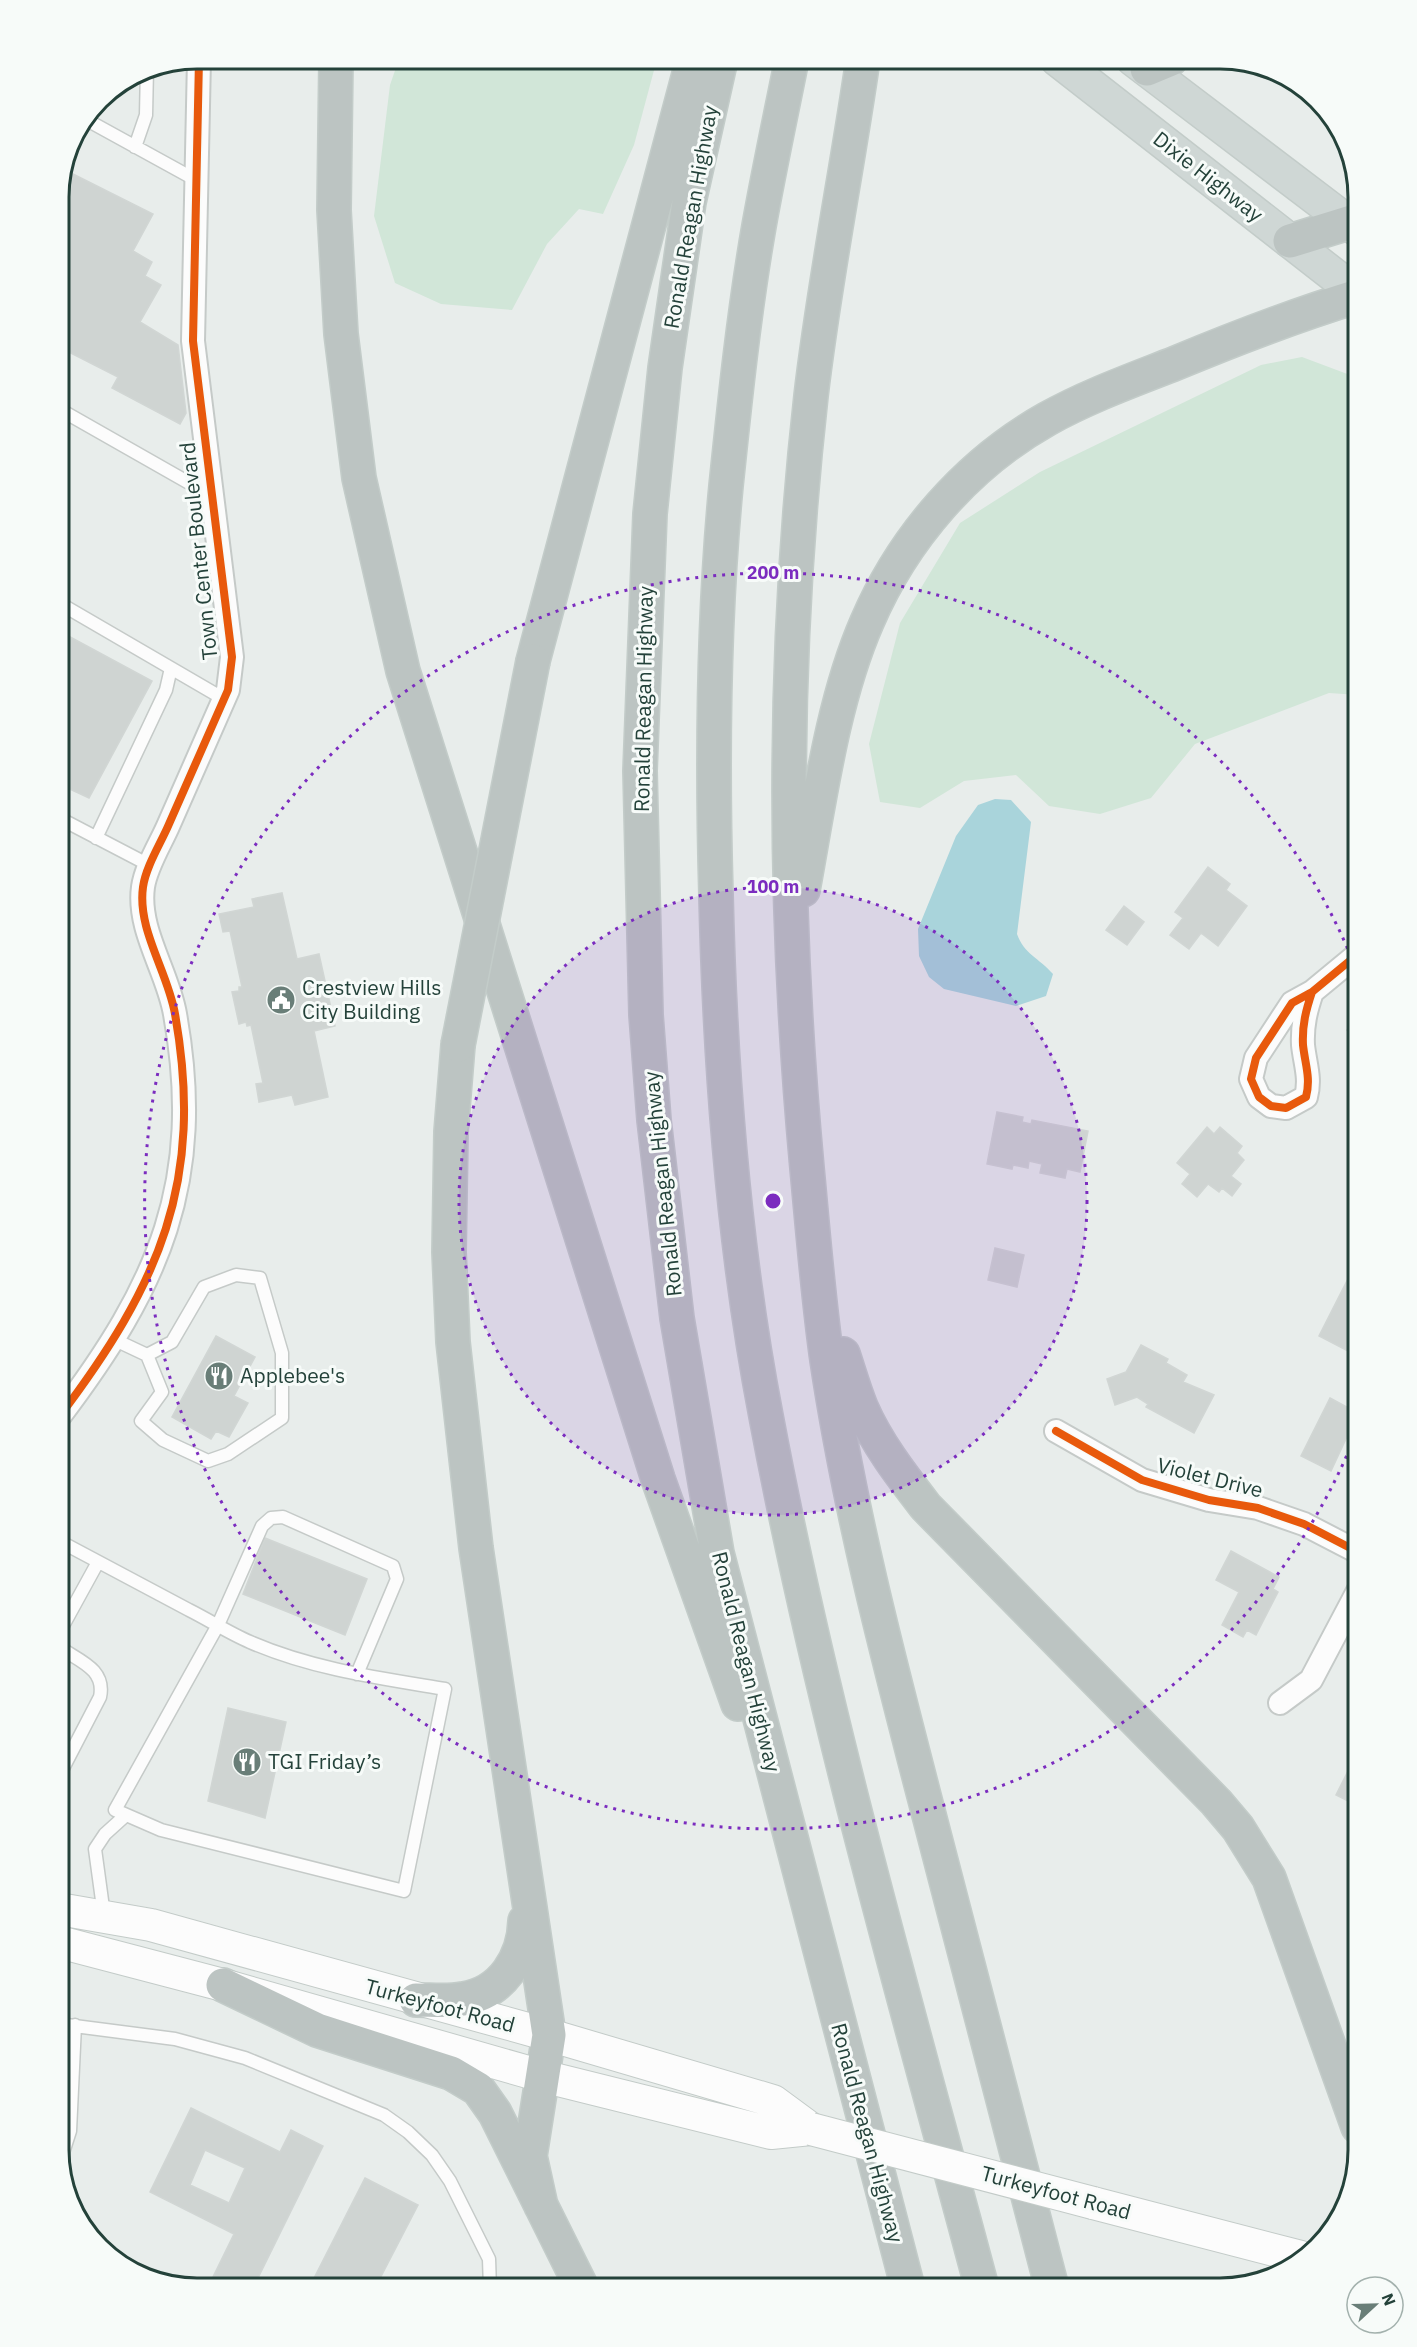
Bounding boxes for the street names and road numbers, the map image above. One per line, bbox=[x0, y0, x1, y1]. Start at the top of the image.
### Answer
street label: Ronald Reagan Highway bbox=[657, 102, 724, 331]
street label: Dixie Highway bbox=[1148, 124, 1270, 228]
street label: Town Center Boulevard bbox=[173, 441, 223, 661]
street label: Ronald Reagan Highway bbox=[627, 585, 659, 812]
street label: Ronald Reagan Highway bbox=[636, 1070, 688, 1298]
street label: Violet Drive bbox=[1154, 1450, 1266, 1504]
street label: Ronald Reagan Highway bbox=[706, 1549, 788, 1775]
street label: Turkeyfoot Road bbox=[362, 1972, 518, 2039]
street label: Ronald Reagan Highway bbox=[825, 2020, 911, 2246]
street label: Turkeyfoot Road bbox=[978, 2159, 1134, 2226]

